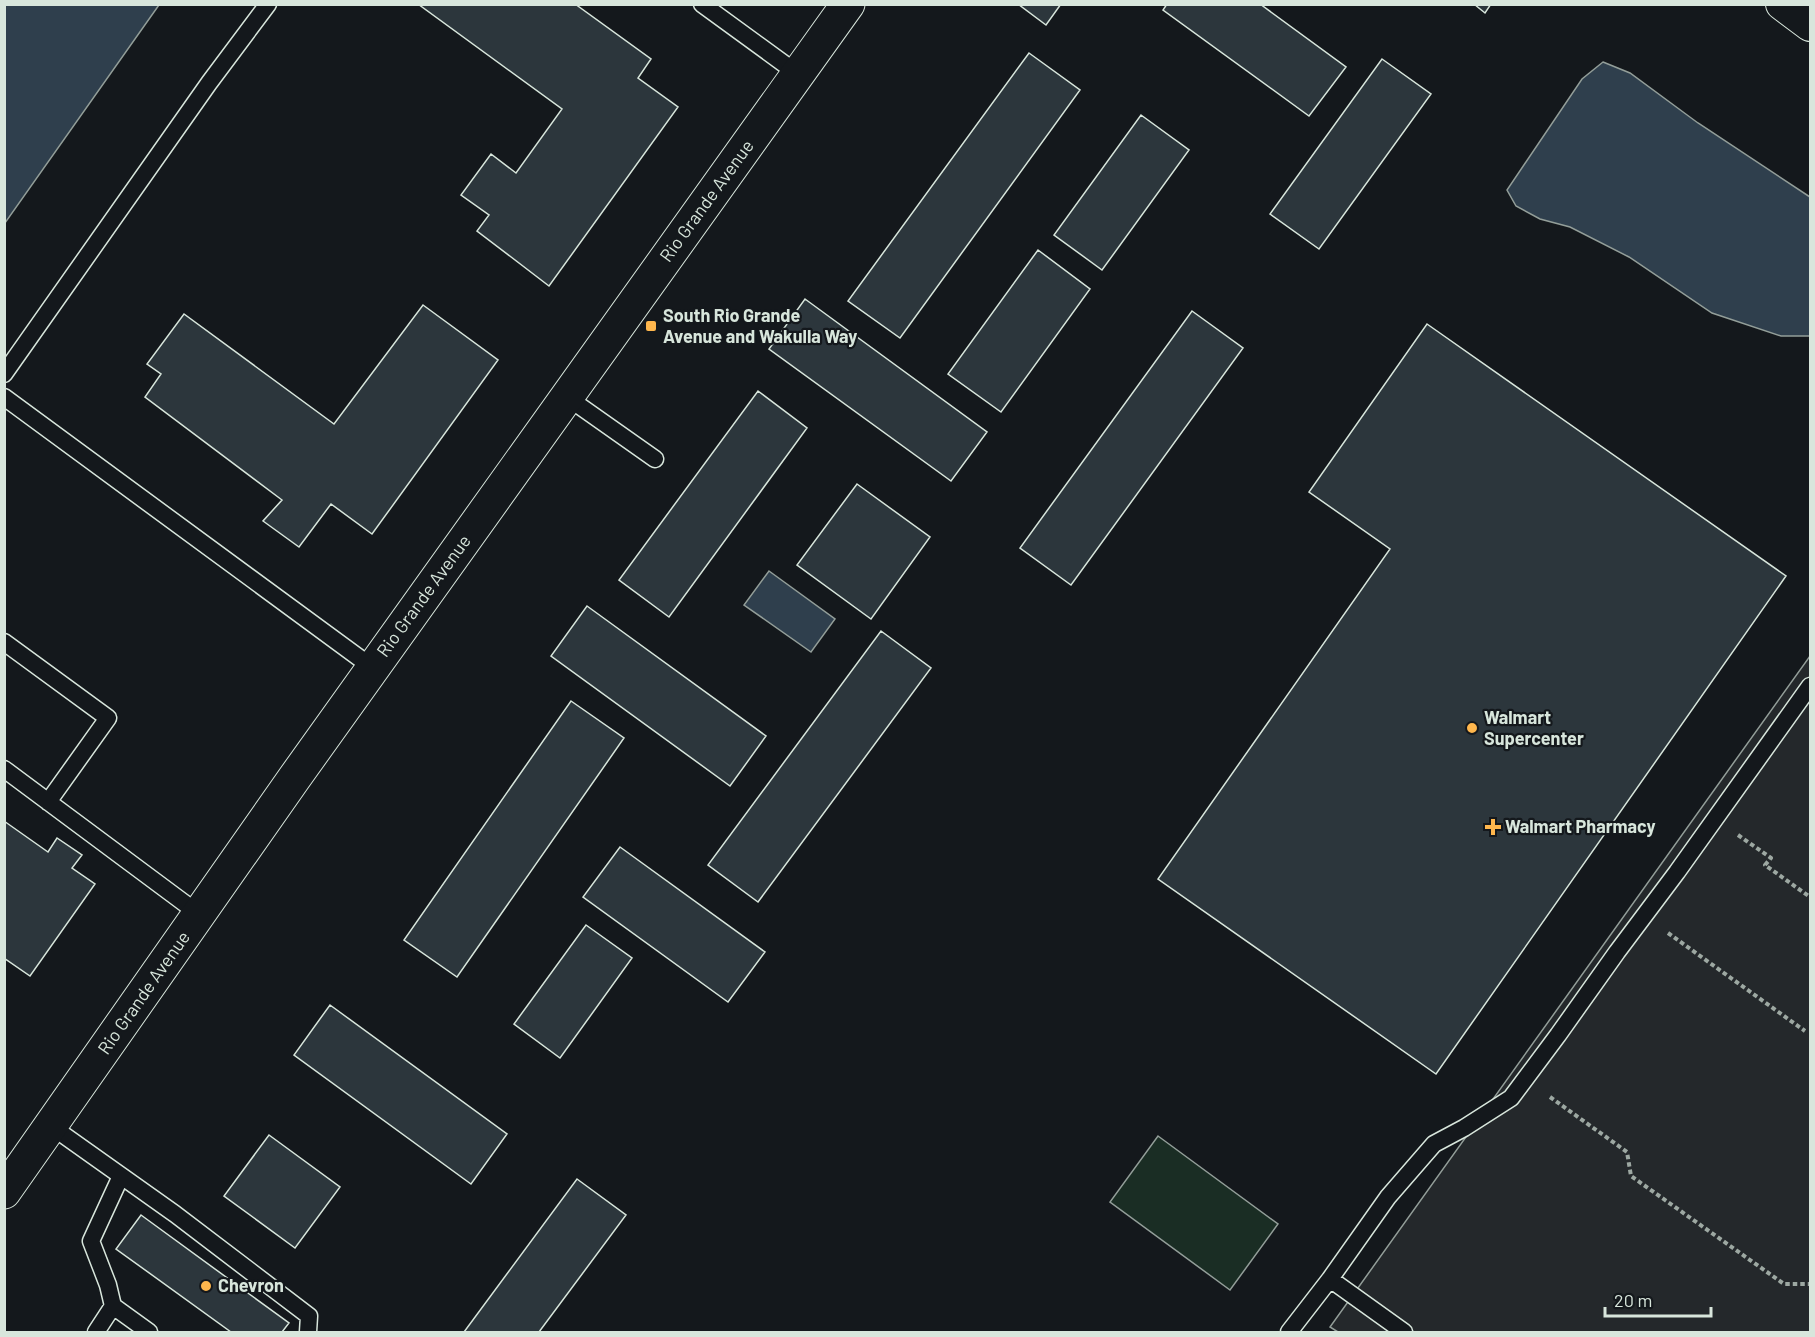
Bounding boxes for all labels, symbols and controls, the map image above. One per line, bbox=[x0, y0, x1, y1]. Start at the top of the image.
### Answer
street label: Rio Grande Avenue bbox=[655, 135, 758, 266]
place label: South Rio Grande Avenue and Wakulla Way bbox=[663, 304, 857, 347]
marker: South Rio Grande Avenue and Wakulla Way bbox=[644, 319, 658, 333]
street label: Rio Grande Avenue bbox=[372, 530, 475, 661]
place label: Walmart Supercenter bbox=[1484, 706, 1584, 749]
marker: Walmart Supercenter bbox=[1465, 721, 1479, 735]
place label: Walmart Pharmacy bbox=[1505, 815, 1656, 837]
marker: Walmart Pharmacy bbox=[1486, 820, 1500, 834]
street label: Rio Grande Avenue bbox=[92, 926, 194, 1058]
place label: Chevron bbox=[218, 1274, 284, 1296]
marker: Chevron bbox=[199, 1279, 213, 1293]
scale bar bbox=[1605, 1280, 1712, 1318]
text: 20 m bbox=[1614, 1289, 1652, 1311]

